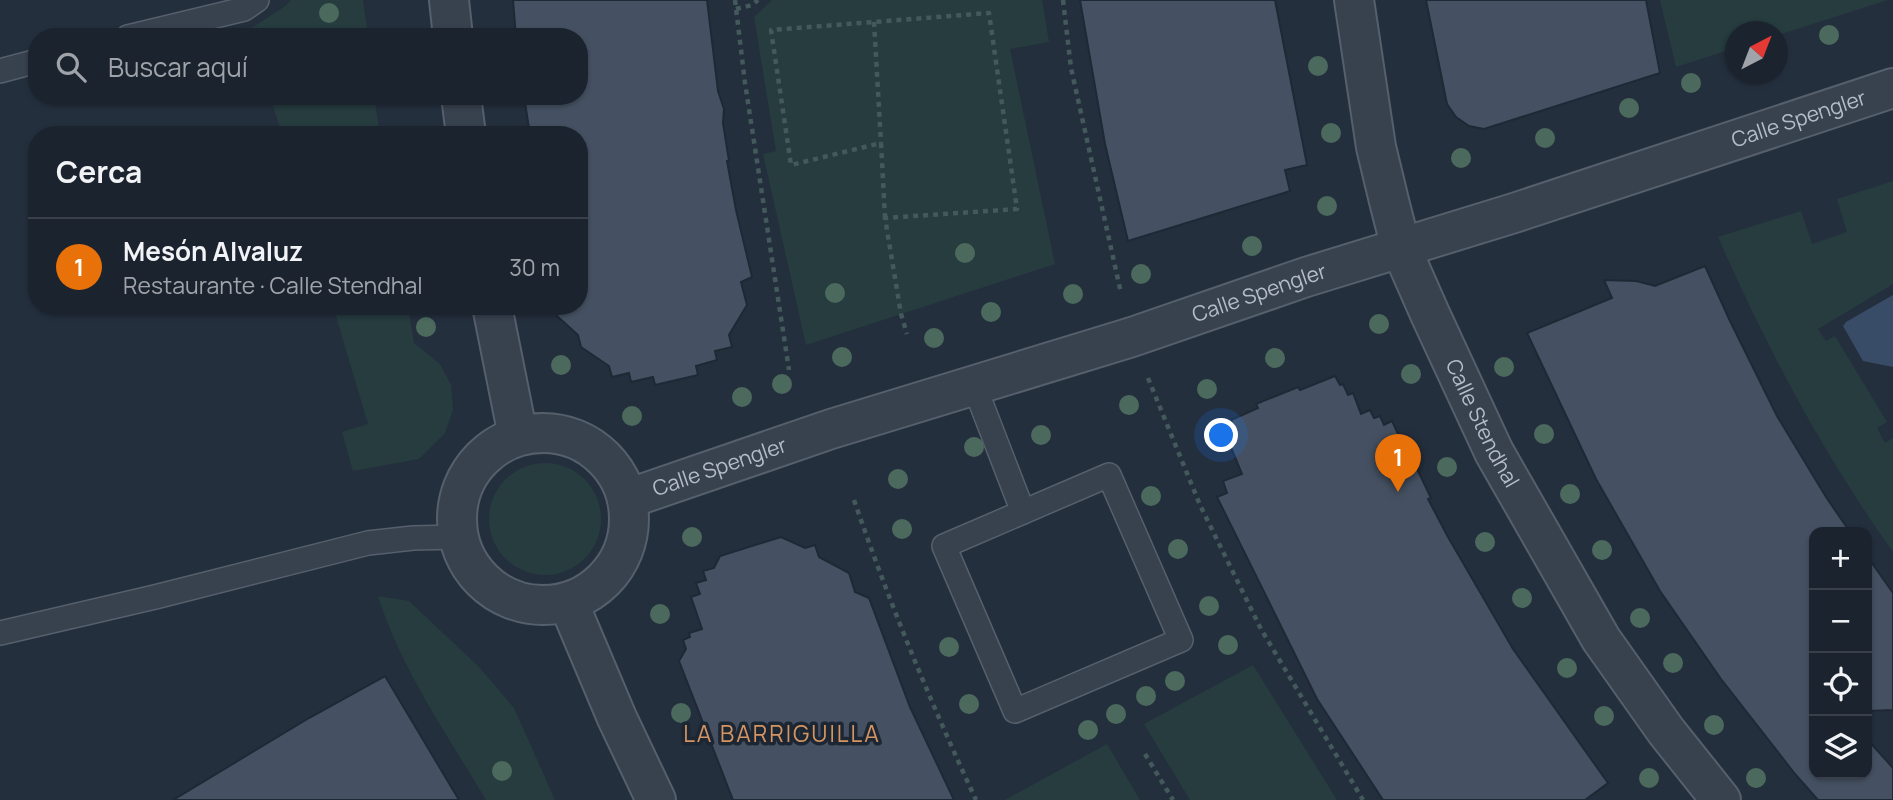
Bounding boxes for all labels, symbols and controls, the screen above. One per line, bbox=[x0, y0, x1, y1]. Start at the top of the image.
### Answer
north arrow bbox=[1725, 21, 1788, 84]
search box bbox=[28, 28, 588, 105]
icon: search bbox=[52, 48, 90, 86]
text: Buscar aquí bbox=[108, 49, 248, 85]
street label: Calle Spengler bbox=[1728, 83, 1870, 153]
text: Cerca bbox=[56, 151, 142, 192]
text: Mesón Alvaluz bbox=[123, 233, 303, 269]
text: 1 bbox=[74, 251, 84, 283]
text: 30 m bbox=[509, 251, 560, 283]
street label: Calle Spengler bbox=[1188, 256, 1330, 328]
text: Restaurante · Calle Stendhal bbox=[123, 269, 423, 301]
street label: Calle Stendhal bbox=[1440, 354, 1526, 492]
your location bbox=[1204, 418, 1238, 452]
street label: Calle Spengler bbox=[649, 430, 791, 502]
pin: 1 bbox=[1375, 434, 1421, 492]
map controls bbox=[1809, 527, 1872, 779]
button: + bbox=[1809, 527, 1872, 590]
button: − bbox=[1809, 590, 1872, 653]
button: locate bbox=[1809, 653, 1872, 716]
button: layers bbox=[1809, 716, 1872, 779]
district label: LA BARRIGUILLA bbox=[683, 717, 881, 749]

